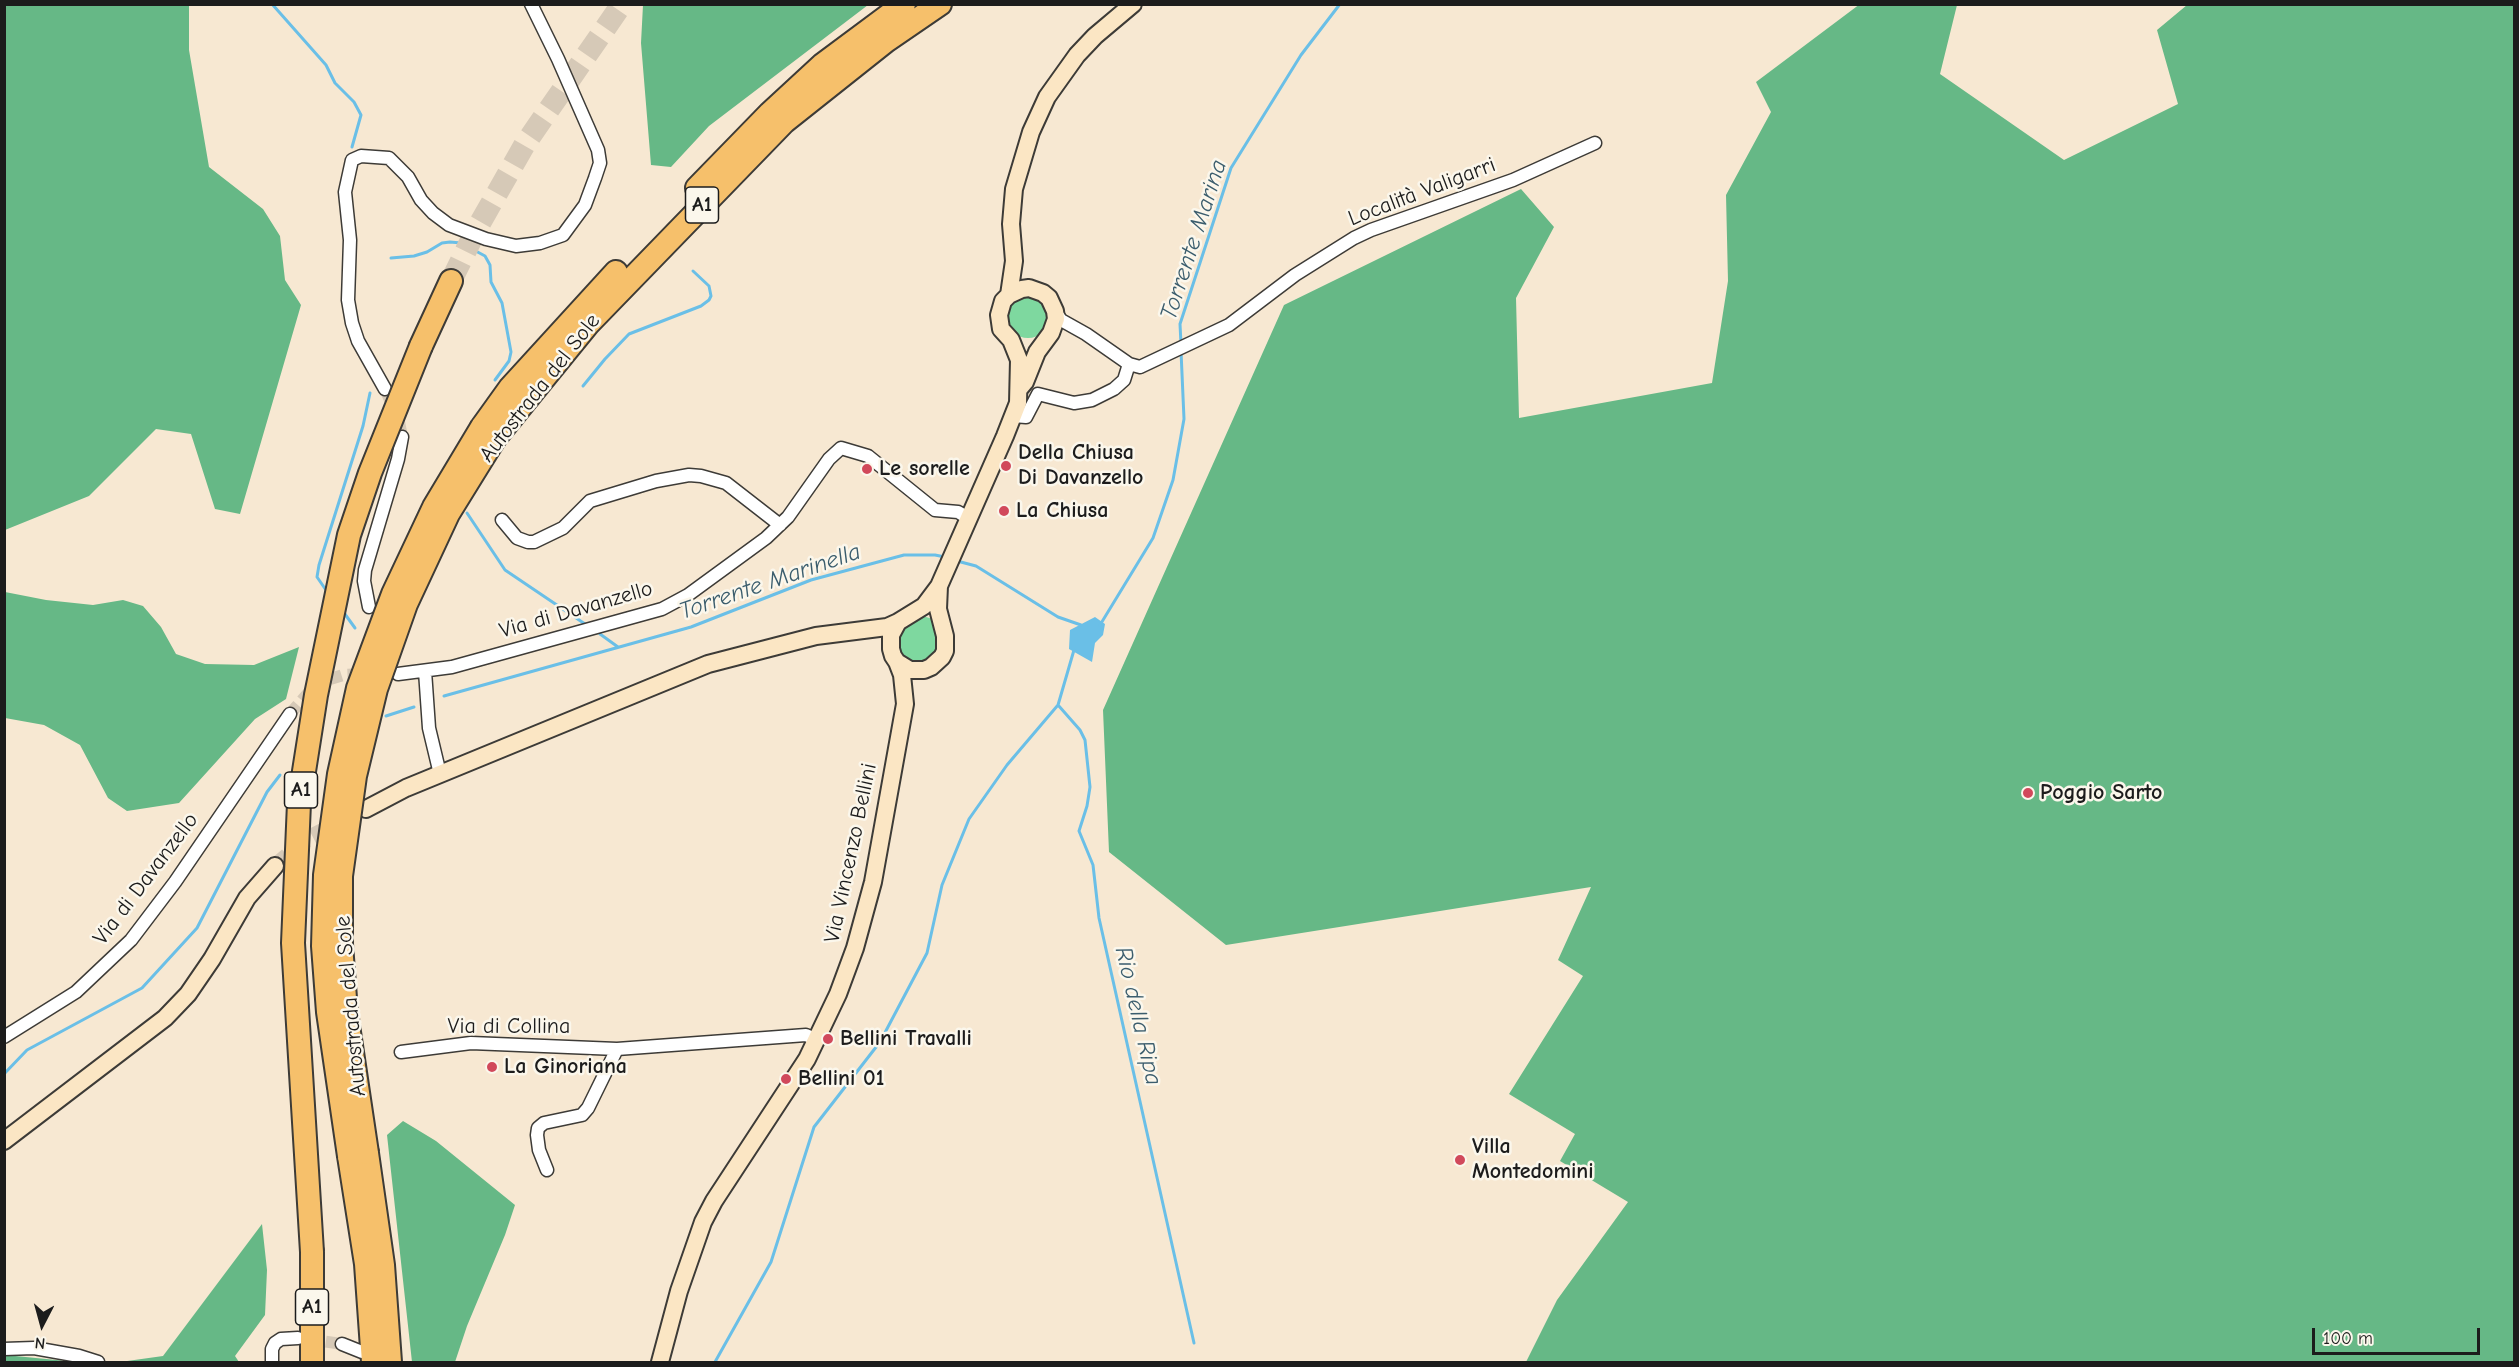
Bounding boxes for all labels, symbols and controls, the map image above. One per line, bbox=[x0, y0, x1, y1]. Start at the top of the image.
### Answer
street label: Località Valigarri bbox=[1345, 152, 1499, 232]
water label: Torrente Marina bbox=[1154, 156, 1234, 324]
road number: A1 bbox=[686, 187, 718, 223]
street label: Autostrada del Sole bbox=[474, 309, 606, 467]
place label: Della Chiusa Di Davanzello bbox=[1018, 440, 1143, 492]
place label: Le sorelle bbox=[879, 456, 970, 482]
marker: Della Chiusa Di Davanzello bbox=[999, 459, 1013, 473]
marker: Le sorelle bbox=[860, 462, 874, 476]
place label: La Chiusa bbox=[1016, 498, 1108, 524]
marker: La Chiusa bbox=[997, 504, 1011, 518]
water label: Torrente Marinella bbox=[676, 538, 864, 626]
street label: Via di Davanzello bbox=[496, 575, 656, 645]
street label: Via Vincenzo Bellini bbox=[819, 761, 883, 945]
road number: A1 bbox=[284, 772, 318, 808]
place label: Poggio Sarto bbox=[2040, 780, 2162, 806]
marker: Poggio Sarto bbox=[2021, 786, 2035, 800]
street label: Via di Davanzello bbox=[88, 808, 204, 950]
street label: Autostrada del Sole bbox=[330, 915, 372, 1097]
water label: Rio della Ripa bbox=[1108, 944, 1168, 1088]
street label: Via di Collina bbox=[448, 1014, 570, 1040]
place label: Bellini Travalli bbox=[840, 1026, 972, 1052]
marker: Bellini Travalli bbox=[821, 1032, 835, 1046]
place label: La Ginoriana bbox=[504, 1054, 627, 1080]
marker: La Ginoriana bbox=[485, 1060, 499, 1074]
place label: Bellini 01 bbox=[798, 1066, 884, 1092]
marker: Bellini 01 bbox=[779, 1072, 793, 1086]
place label: Villa Montedomini bbox=[1472, 1134, 1594, 1186]
marker: Villa Montedomini bbox=[1453, 1153, 1467, 1167]
road number: A1 bbox=[296, 1289, 328, 1325]
north arrow bbox=[12, 1295, 72, 1355]
scale bar bbox=[2315, 1316, 2483, 1354]
text: 100 m bbox=[2323, 1328, 2373, 1349]
text: N bbox=[34, 1333, 46, 1352]

